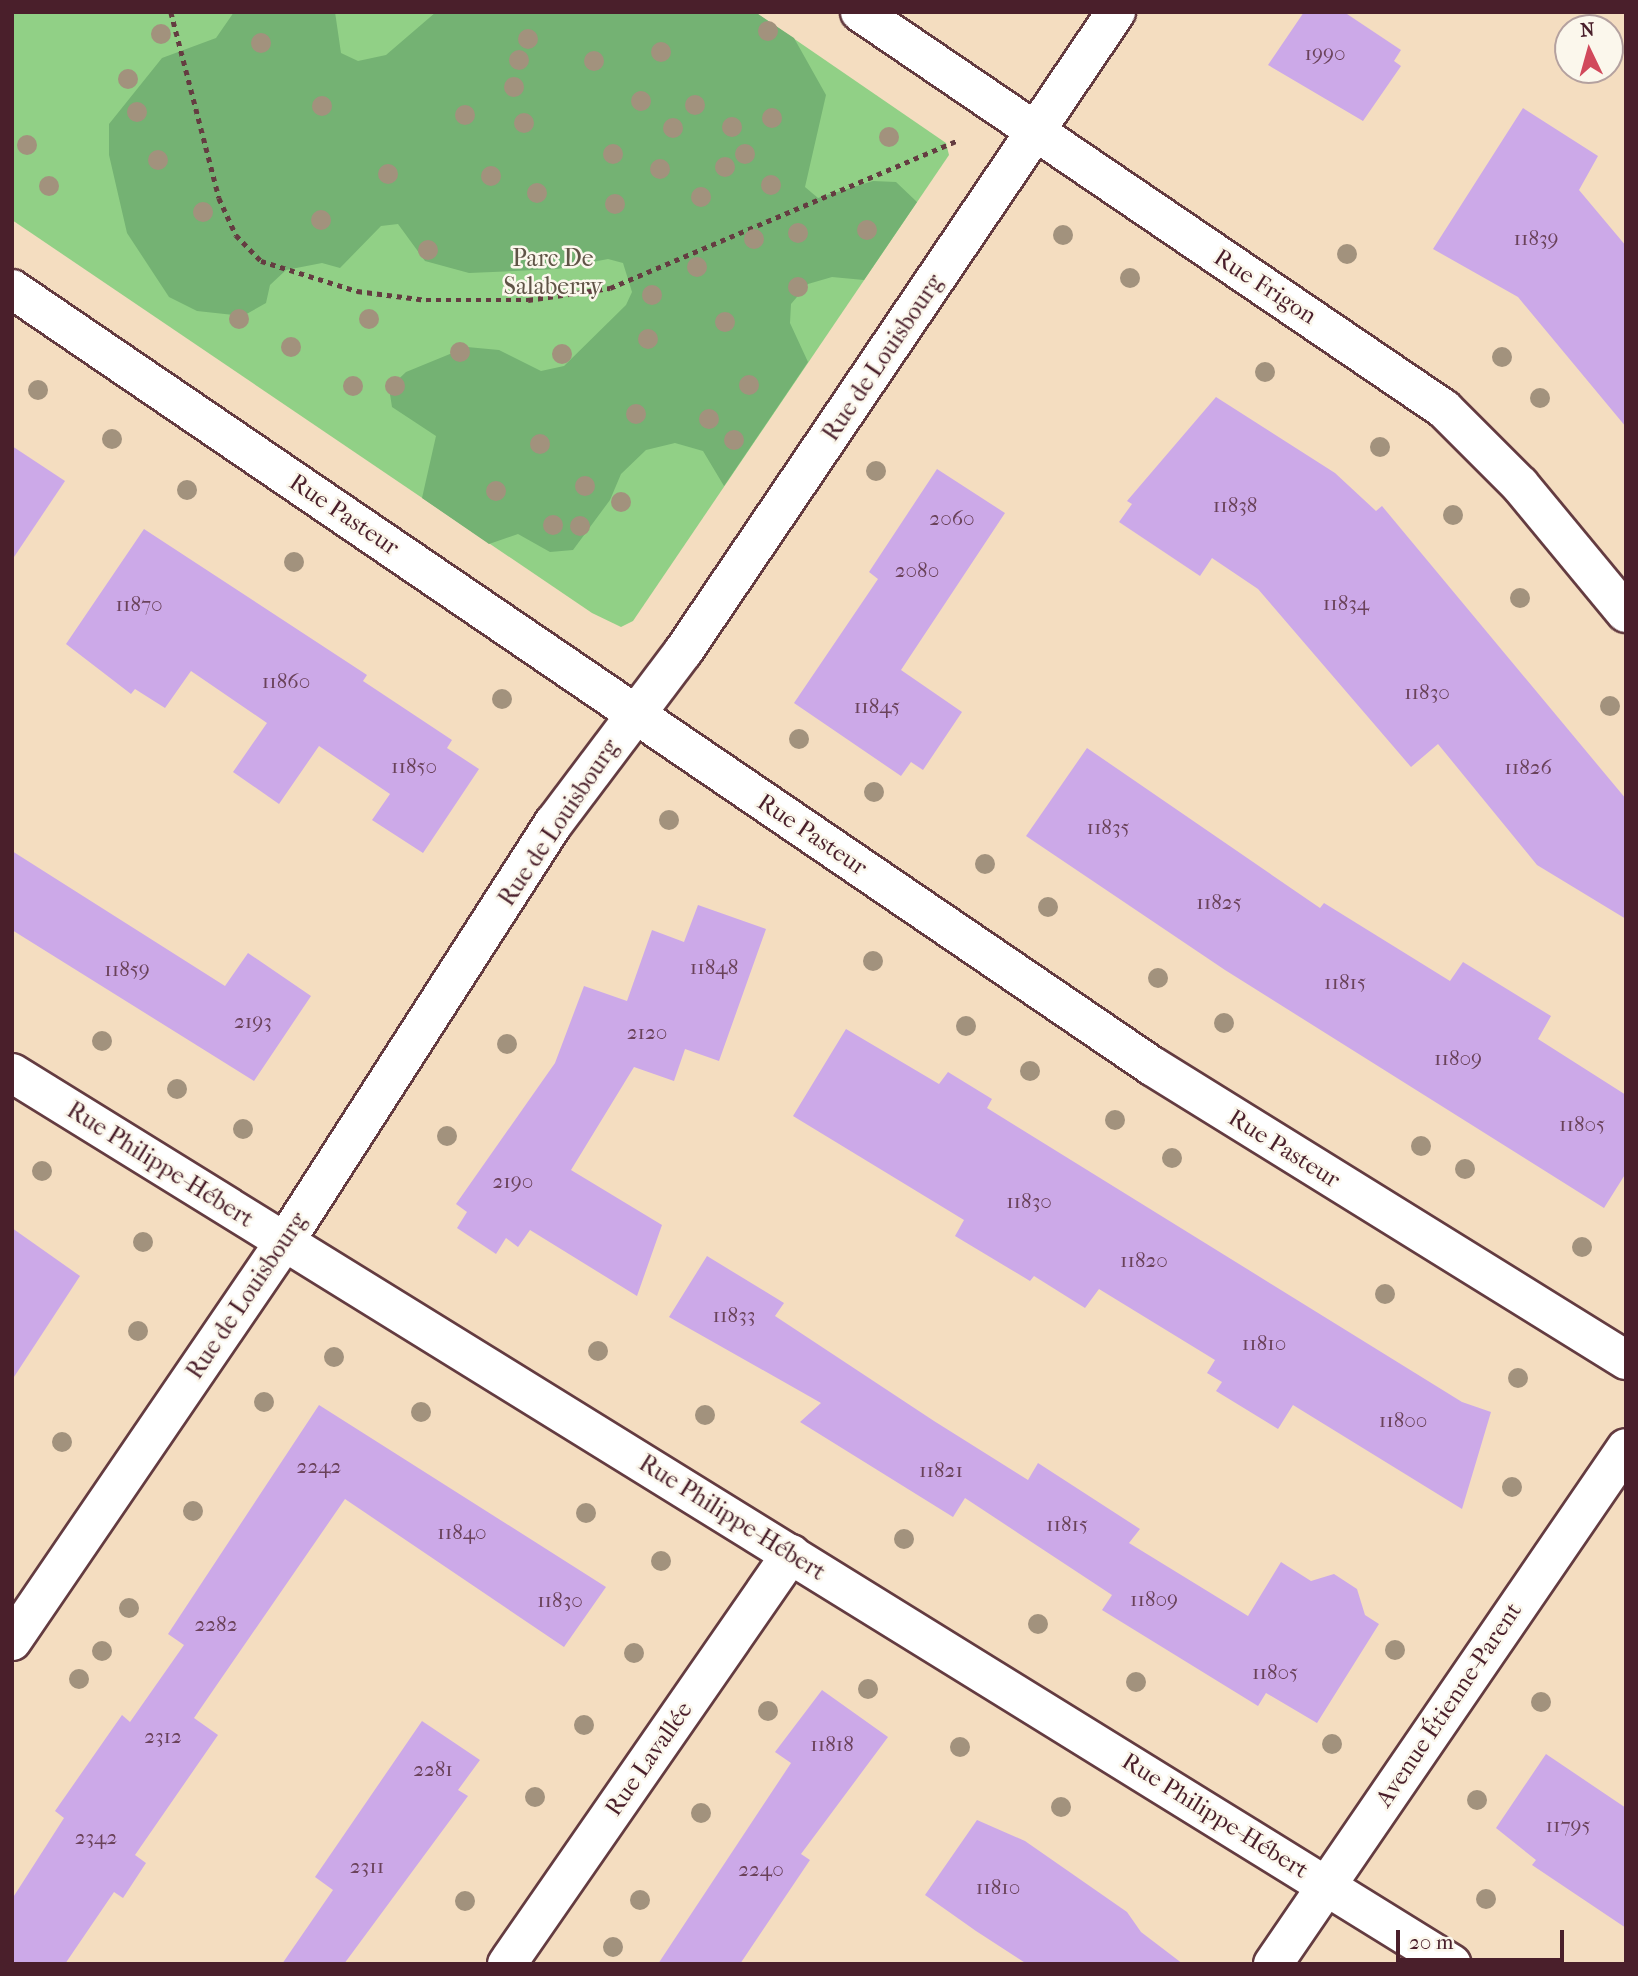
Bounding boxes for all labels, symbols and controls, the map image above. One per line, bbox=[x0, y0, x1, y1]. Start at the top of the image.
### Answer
north arrow bbox=[1554, 14, 1624, 84]
text: N bbox=[1579, 18, 1595, 42]
house number: 1990 bbox=[1304, 40, 1346, 66]
house number: 11839 bbox=[1513, 225, 1559, 251]
street label: Rue Frigon bbox=[1208, 243, 1322, 331]
park label: Parc De Salaberry bbox=[504, 245, 602, 301]
street label: Rue de Louisbourg bbox=[817, 269, 949, 447]
street label: Rue Pasteur bbox=[284, 468, 404, 562]
house number: 11838 bbox=[1213, 492, 1257, 518]
house number: 2060 bbox=[929, 505, 975, 531]
house number: 2080 bbox=[895, 557, 939, 583]
house number: 11834 bbox=[1323, 590, 1369, 616]
house number: 11870 bbox=[115, 591, 163, 617]
house number: 11860 bbox=[262, 668, 310, 694]
house number: 11830 bbox=[1404, 679, 1450, 705]
house number: 11845 bbox=[854, 693, 900, 719]
street label: Rue de Louisbourg bbox=[493, 734, 625, 912]
house number: 11850 bbox=[391, 753, 437, 779]
house number: 11826 bbox=[1504, 754, 1552, 780]
street label: Rue Pasteur bbox=[752, 788, 872, 882]
house number: 11835 bbox=[1086, 814, 1130, 840]
house number: 11825 bbox=[1196, 889, 1242, 915]
house number: 11848 bbox=[690, 954, 738, 980]
house number: 11859 bbox=[104, 956, 150, 982]
house number: 11815 bbox=[1324, 969, 1366, 995]
house number: 2193 bbox=[234, 1008, 272, 1034]
house number: 2120 bbox=[627, 1019, 667, 1045]
house number: 11809 bbox=[1434, 1045, 1482, 1071]
street label: Rue Philippe-Hébert bbox=[61, 1096, 259, 1234]
street label: Rue Pasteur bbox=[1223, 1103, 1345, 1195]
house number: 11805 bbox=[1559, 1111, 1605, 1137]
house number: 2190 bbox=[493, 1168, 533, 1194]
house number: 11830 bbox=[1006, 1188, 1052, 1214]
street label: Rue de Louisbourg bbox=[181, 1207, 313, 1385]
house number: 11820 bbox=[1120, 1247, 1168, 1273]
house number: 11833 bbox=[713, 1302, 755, 1328]
house number: 11810 bbox=[1242, 1330, 1286, 1356]
house number: 11800 bbox=[1379, 1407, 1427, 1433]
street label: Rue Philippe-Hébert bbox=[633, 1449, 831, 1587]
house number: 2242 bbox=[297, 1453, 341, 1479]
house number: 11821 bbox=[919, 1457, 963, 1483]
house number: 11815 bbox=[1046, 1511, 1088, 1537]
house number: 11840 bbox=[437, 1519, 487, 1545]
house number: 11809 bbox=[1130, 1586, 1178, 1612]
house number: 11830 bbox=[537, 1587, 583, 1613]
street label: Avenue Étienne-Parent bbox=[1370, 1597, 1528, 1813]
house number: 2282 bbox=[195, 1611, 237, 1637]
house number: 11805 bbox=[1252, 1659, 1298, 1685]
street label: Rue Lavallée bbox=[599, 1696, 699, 1822]
house number: 2312 bbox=[144, 1723, 182, 1749]
house number: 11818 bbox=[810, 1731, 854, 1757]
street label: Rue Philippe-Hébert bbox=[1116, 1747, 1314, 1885]
house number: 2281 bbox=[413, 1756, 453, 1782]
house number: 11795 bbox=[1545, 1812, 1591, 1838]
house number: 2342 bbox=[75, 1824, 117, 1850]
house number: 2311 bbox=[350, 1853, 384, 1879]
house number: 2240 bbox=[738, 1856, 784, 1882]
house number: 11810 bbox=[976, 1874, 1020, 1900]
scale bar bbox=[1400, 1916, 1568, 1960]
text: 20 m bbox=[1409, 1930, 1453, 1954]

